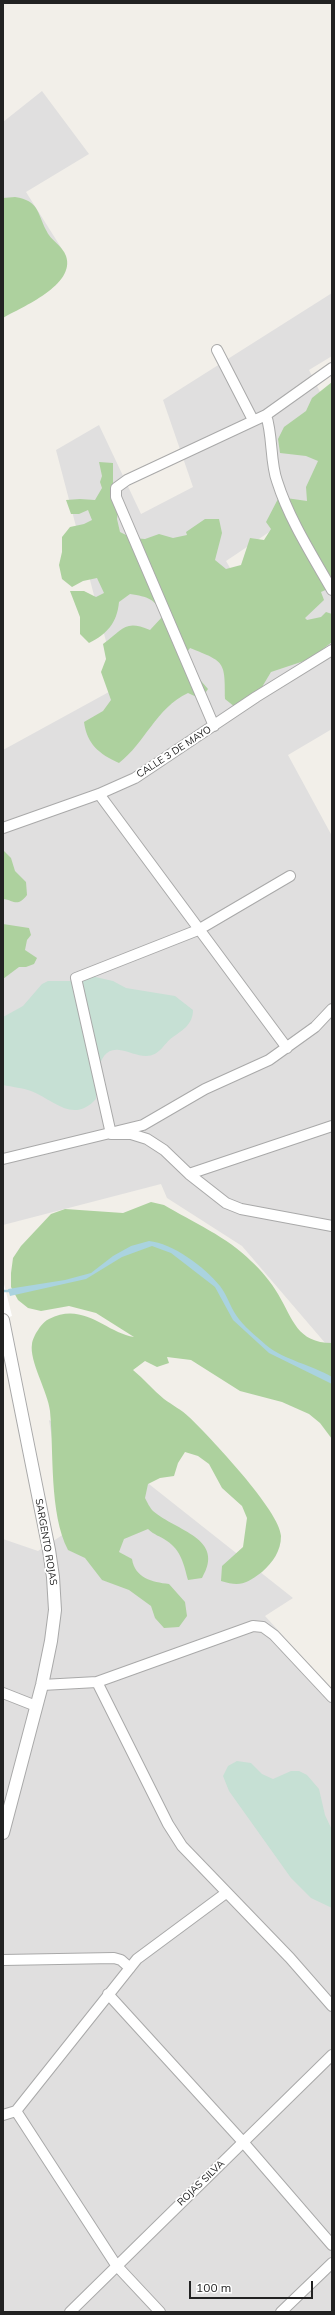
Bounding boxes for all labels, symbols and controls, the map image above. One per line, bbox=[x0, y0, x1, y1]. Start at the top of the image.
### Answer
street label: CALLE 3 DE MAYO bbox=[134, 723, 214, 781]
street label: SARGENTO ROJAS bbox=[32, 1498, 60, 1586]
street label: ROJAS SILVA bbox=[175, 2158, 227, 2208]
scale bar bbox=[191, 2273, 315, 2299]
text: 100 m bbox=[196, 2280, 231, 2295]

